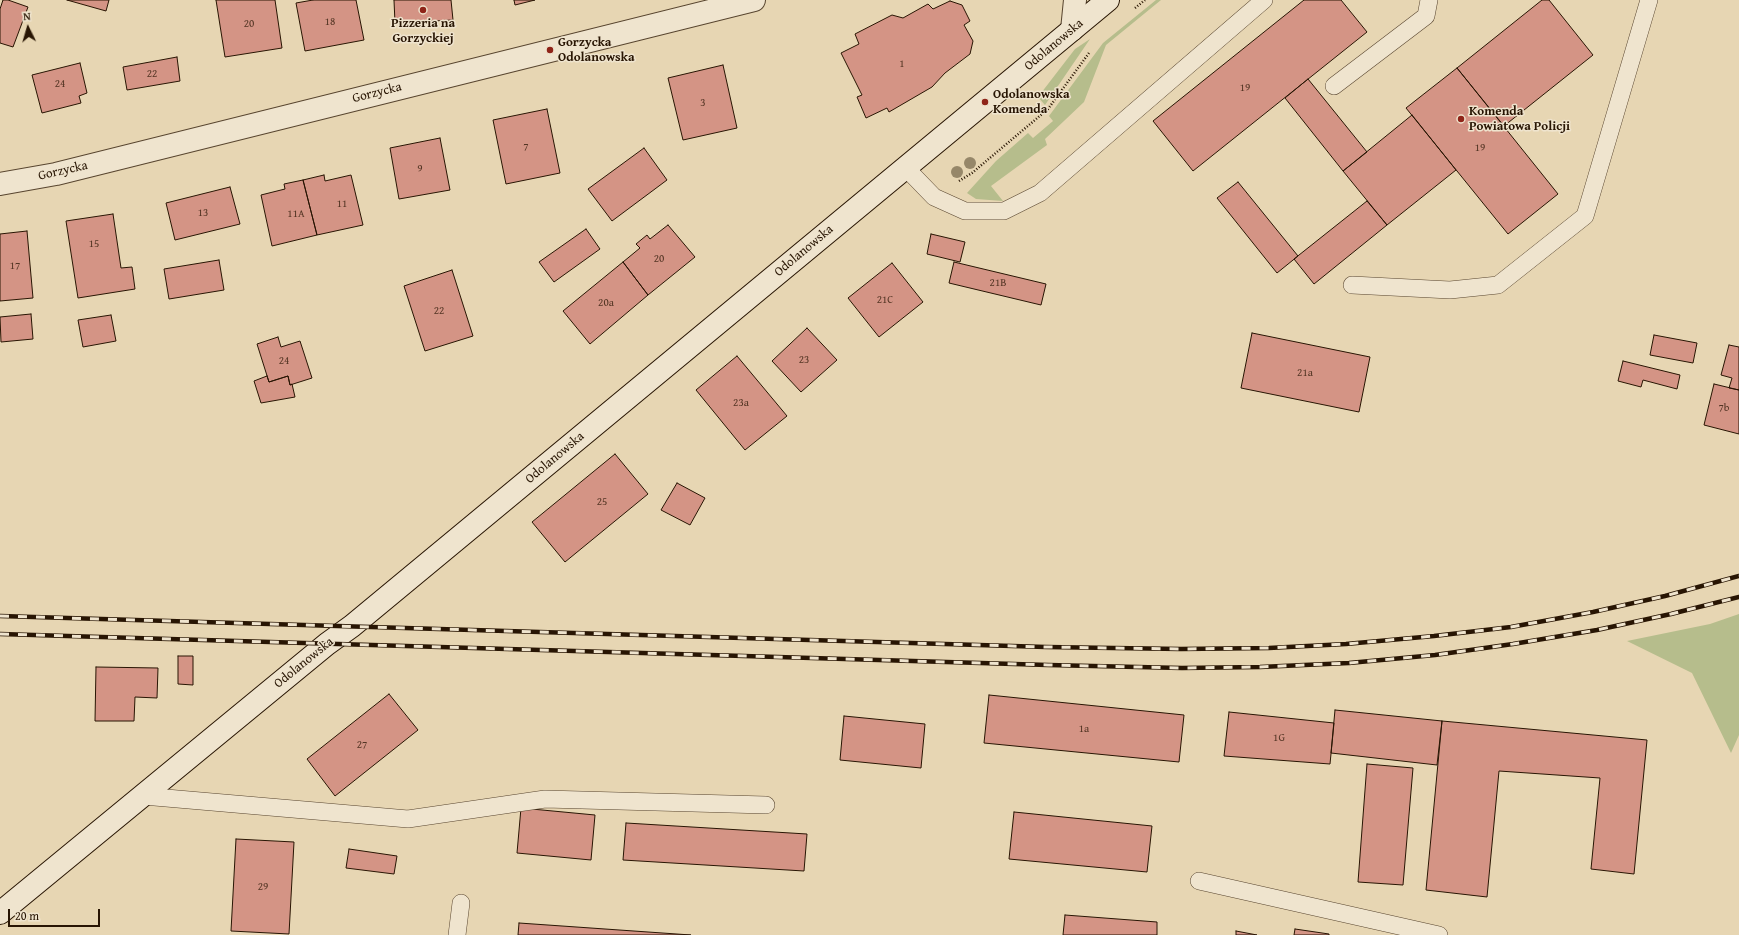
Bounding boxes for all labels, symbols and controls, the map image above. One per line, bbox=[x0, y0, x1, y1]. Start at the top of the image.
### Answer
marker: Pizzeria na Gorzyckiej bbox=[418, 5, 428, 15]
north arrow bbox=[8, 8, 48, 48]
text: N bbox=[23, 8, 31, 24]
house number: 18 bbox=[325, 15, 335, 29]
place label: Pizzeria na Gorzyckiej bbox=[391, 16, 455, 47]
street label: Odolanowska bbox=[1021, 16, 1087, 74]
house number: 20 bbox=[244, 17, 254, 31]
place label: Gorzycka Odolanowska bbox=[558, 35, 635, 66]
marker: Gorzycka Odolanowska bbox=[545, 45, 555, 55]
house number: 1 bbox=[899, 57, 905, 71]
house number: 22 bbox=[147, 67, 157, 81]
house number: 24 bbox=[55, 77, 65, 91]
street label: Gorzycka bbox=[351, 79, 403, 107]
house number: 19 bbox=[1240, 81, 1250, 95]
place label: Odolanowska Komenda bbox=[993, 87, 1070, 118]
house number: 3 bbox=[700, 96, 706, 110]
marker: Odolanowska Komenda bbox=[980, 97, 990, 107]
place label: Komenda Powiatowa Policji bbox=[1469, 104, 1570, 135]
marker: Komenda Powiatowa Policji bbox=[1456, 114, 1466, 124]
house number: 7 bbox=[523, 140, 529, 154]
house number: 19 bbox=[1475, 141, 1485, 155]
street label: Gorzycka bbox=[37, 158, 89, 184]
house number: 9 bbox=[417, 162, 423, 176]
house number: 11 bbox=[337, 197, 347, 211]
house number: 13 bbox=[198, 206, 208, 220]
house number: 11A bbox=[287, 207, 305, 221]
street label: Odolanowska bbox=[771, 222, 837, 280]
house number: 15 bbox=[89, 237, 99, 251]
house number: 20 bbox=[654, 252, 664, 266]
house number: 17 bbox=[10, 259, 20, 273]
house number: 21B bbox=[990, 276, 1006, 290]
house number: 21C bbox=[877, 293, 893, 307]
house number: 20a bbox=[598, 296, 614, 310]
house number: 22 bbox=[434, 304, 444, 318]
house number: 23 bbox=[799, 353, 809, 367]
house number: 24 bbox=[279, 354, 289, 368]
house number: 21a bbox=[1297, 366, 1313, 380]
house number: 23a bbox=[733, 396, 749, 410]
house number: 7b bbox=[1719, 401, 1729, 415]
street label: Odolanowska bbox=[522, 429, 588, 487]
house number: 25 bbox=[597, 495, 607, 509]
street label: Odolanowska bbox=[271, 634, 337, 692]
house number: 1a bbox=[1079, 722, 1089, 736]
house number: 1G bbox=[1273, 731, 1285, 745]
house number: 27 bbox=[357, 738, 367, 752]
house number: 29 bbox=[258, 880, 268, 894]
scale bar bbox=[10, 901, 102, 927]
text: 20 m bbox=[15, 907, 39, 924]

